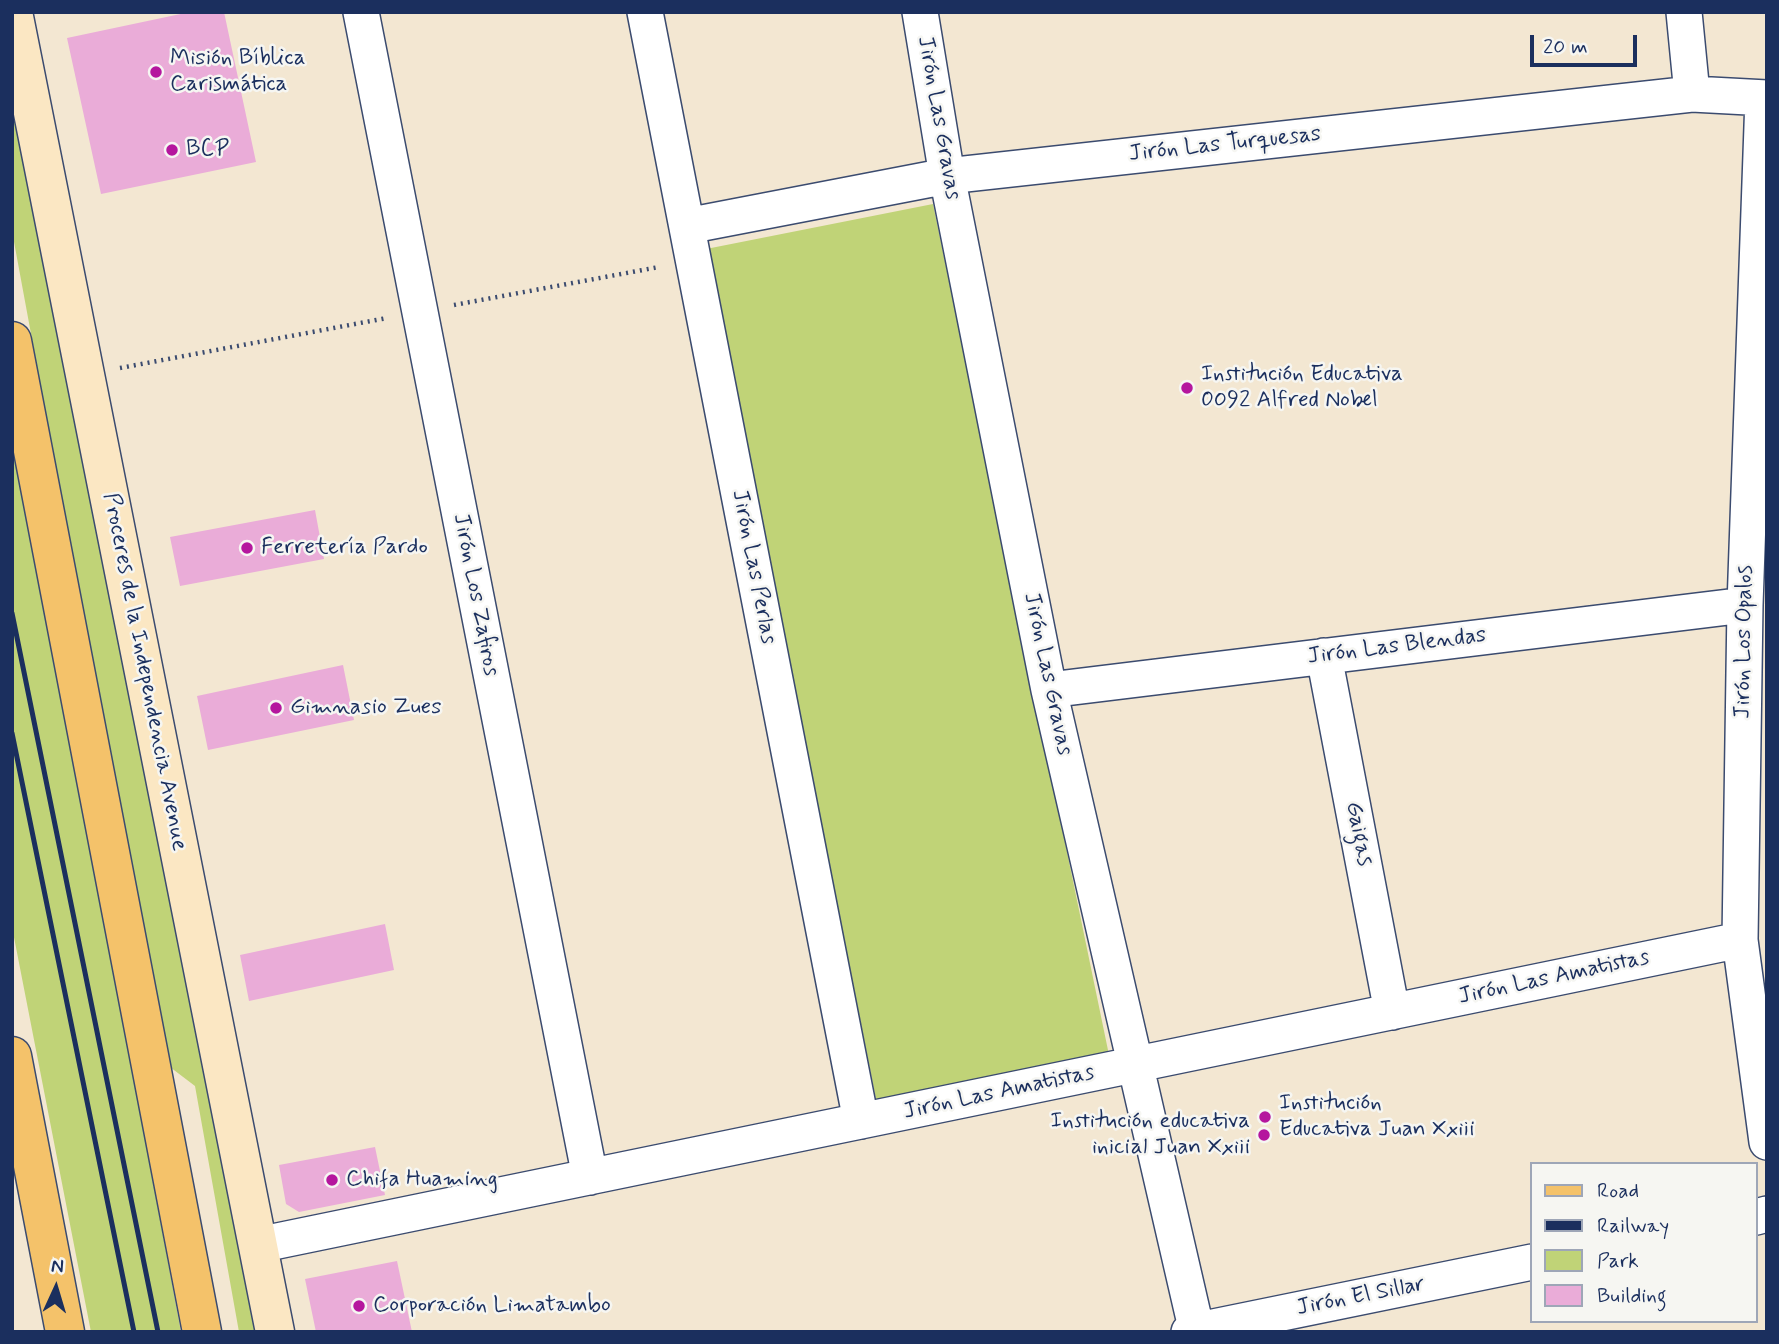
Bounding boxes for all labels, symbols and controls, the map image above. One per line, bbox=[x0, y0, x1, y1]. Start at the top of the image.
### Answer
scale bar bbox=[1534, 21, 1641, 65]
text: 20 m bbox=[1543, 33, 1588, 61]
street label: Jirón Las Gravas bbox=[910, 34, 966, 202]
place label: Misión Bíblica Carismática bbox=[170, 45, 305, 99]
marker: Misión Bíblica Carismática bbox=[148, 64, 164, 80]
street label: Jirón Las Turquesas bbox=[1128, 121, 1322, 169]
place label: BCP bbox=[186, 136, 229, 164]
marker: BCP bbox=[164, 142, 180, 158]
place label: Institución Educativa 0092 Alfred Nobel bbox=[1201, 361, 1403, 415]
marker: Institución Educativa 0092 Alfred Nobel bbox=[1179, 380, 1195, 396]
street label: Jirón Las Perlas bbox=[725, 487, 781, 647]
street label: Proceres de la Independencia Avenue bbox=[96, 491, 192, 853]
street label: Jirón Los Zafiros bbox=[446, 511, 504, 679]
place label: Ferretería Pardo bbox=[261, 534, 428, 562]
marker: Ferretería Pardo bbox=[239, 540, 255, 556]
street label: Jirón Los Opalos bbox=[1730, 565, 1760, 719]
street label: Jirón Las Gravas bbox=[1016, 590, 1078, 758]
street label: Jirón Las Blendas bbox=[1306, 622, 1488, 672]
place label: Gimnasio Zues bbox=[290, 694, 441, 722]
marker: Gimnasio Zues bbox=[268, 700, 284, 716]
street label: Gaigas bbox=[1338, 799, 1378, 869]
street label: Jirón Las Amatistas bbox=[1456, 944, 1652, 1012]
street label: Jirón Las Amatistas bbox=[901, 1059, 1097, 1127]
place label: Institución Educativa Juan Xxiii bbox=[1279, 1090, 1475, 1144]
place label: Institución educativa inicial Juan Xxiii bbox=[1050, 1108, 1250, 1162]
marker: Institución Educativa Juan Xxiii bbox=[1257, 1109, 1273, 1125]
marker: Institución educativa inicial Juan Xxiii bbox=[1256, 1127, 1272, 1143]
legend bbox=[1530, 1162, 1758, 1323]
place label: Chifa Huaming bbox=[346, 1166, 498, 1194]
marker: Chifa Huaming bbox=[324, 1172, 340, 1188]
text: Road bbox=[1597, 1177, 1639, 1205]
text: Railway bbox=[1597, 1212, 1669, 1240]
text: Park bbox=[1597, 1247, 1639, 1275]
north arrow bbox=[21, 1253, 91, 1323]
text: N bbox=[50, 1254, 65, 1279]
street label: Jirón El Sillar bbox=[1294, 1271, 1428, 1323]
text: Building bbox=[1597, 1282, 1667, 1310]
place label: Corporación Limatambo bbox=[373, 1292, 611, 1320]
marker: Corporación Limatambo bbox=[351, 1298, 367, 1314]

